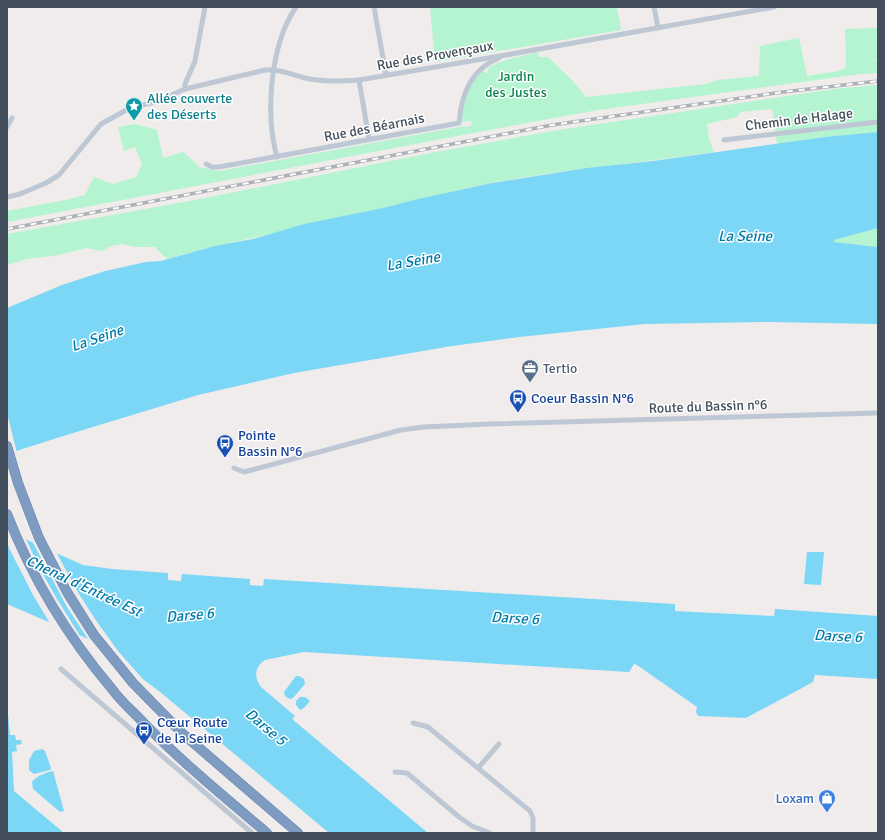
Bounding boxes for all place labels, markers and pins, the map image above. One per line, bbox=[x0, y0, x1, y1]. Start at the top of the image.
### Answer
place label: Allée couverte des Déserts bbox=[147, 90, 232, 123]
place icon: Allée couverte des Déserts bbox=[124, 96, 144, 121]
office icon: Tertio bbox=[520, 358, 540, 383]
place label: Tertio bbox=[543, 360, 577, 377]
bus stop icon: Coeur Bassin N°6 bbox=[508, 388, 528, 413]
place label: Coeur Bassin N°6 bbox=[531, 390, 634, 407]
place label: Pointe Bassin N°6 bbox=[238, 427, 303, 460]
bus stop icon: Pointe Bassin N°6 bbox=[215, 433, 235, 458]
place label: Cœur Route de la Seine bbox=[157, 714, 228, 747]
bus stop icon: Cœur Route de la Seine bbox=[134, 720, 154, 745]
shop icon: Loxam bbox=[817, 788, 837, 813]
place label: Loxam bbox=[775, 790, 814, 807]

